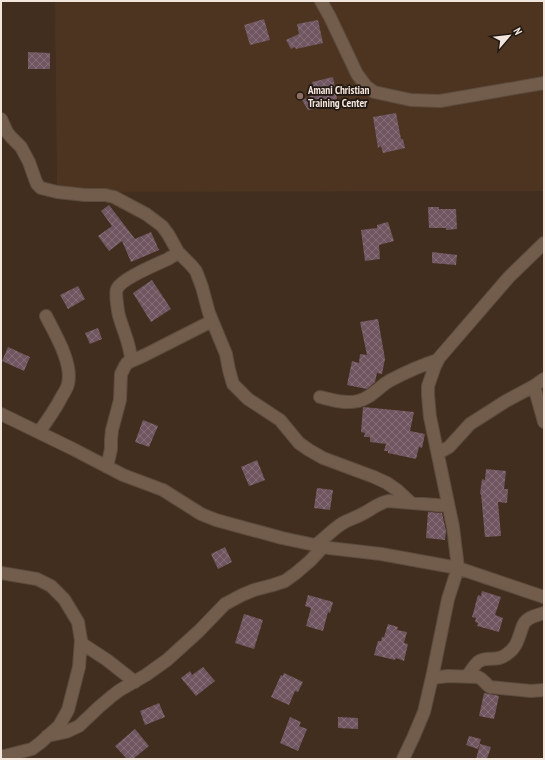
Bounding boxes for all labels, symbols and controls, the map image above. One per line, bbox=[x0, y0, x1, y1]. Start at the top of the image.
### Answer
north arrow bbox=[489, 16, 529, 56]
text: N bbox=[510, 25, 525, 37]
place label: Amani Christian Training Center bbox=[307, 83, 370, 110]
marker: Amani Christian Training Center bbox=[295, 91, 305, 101]

